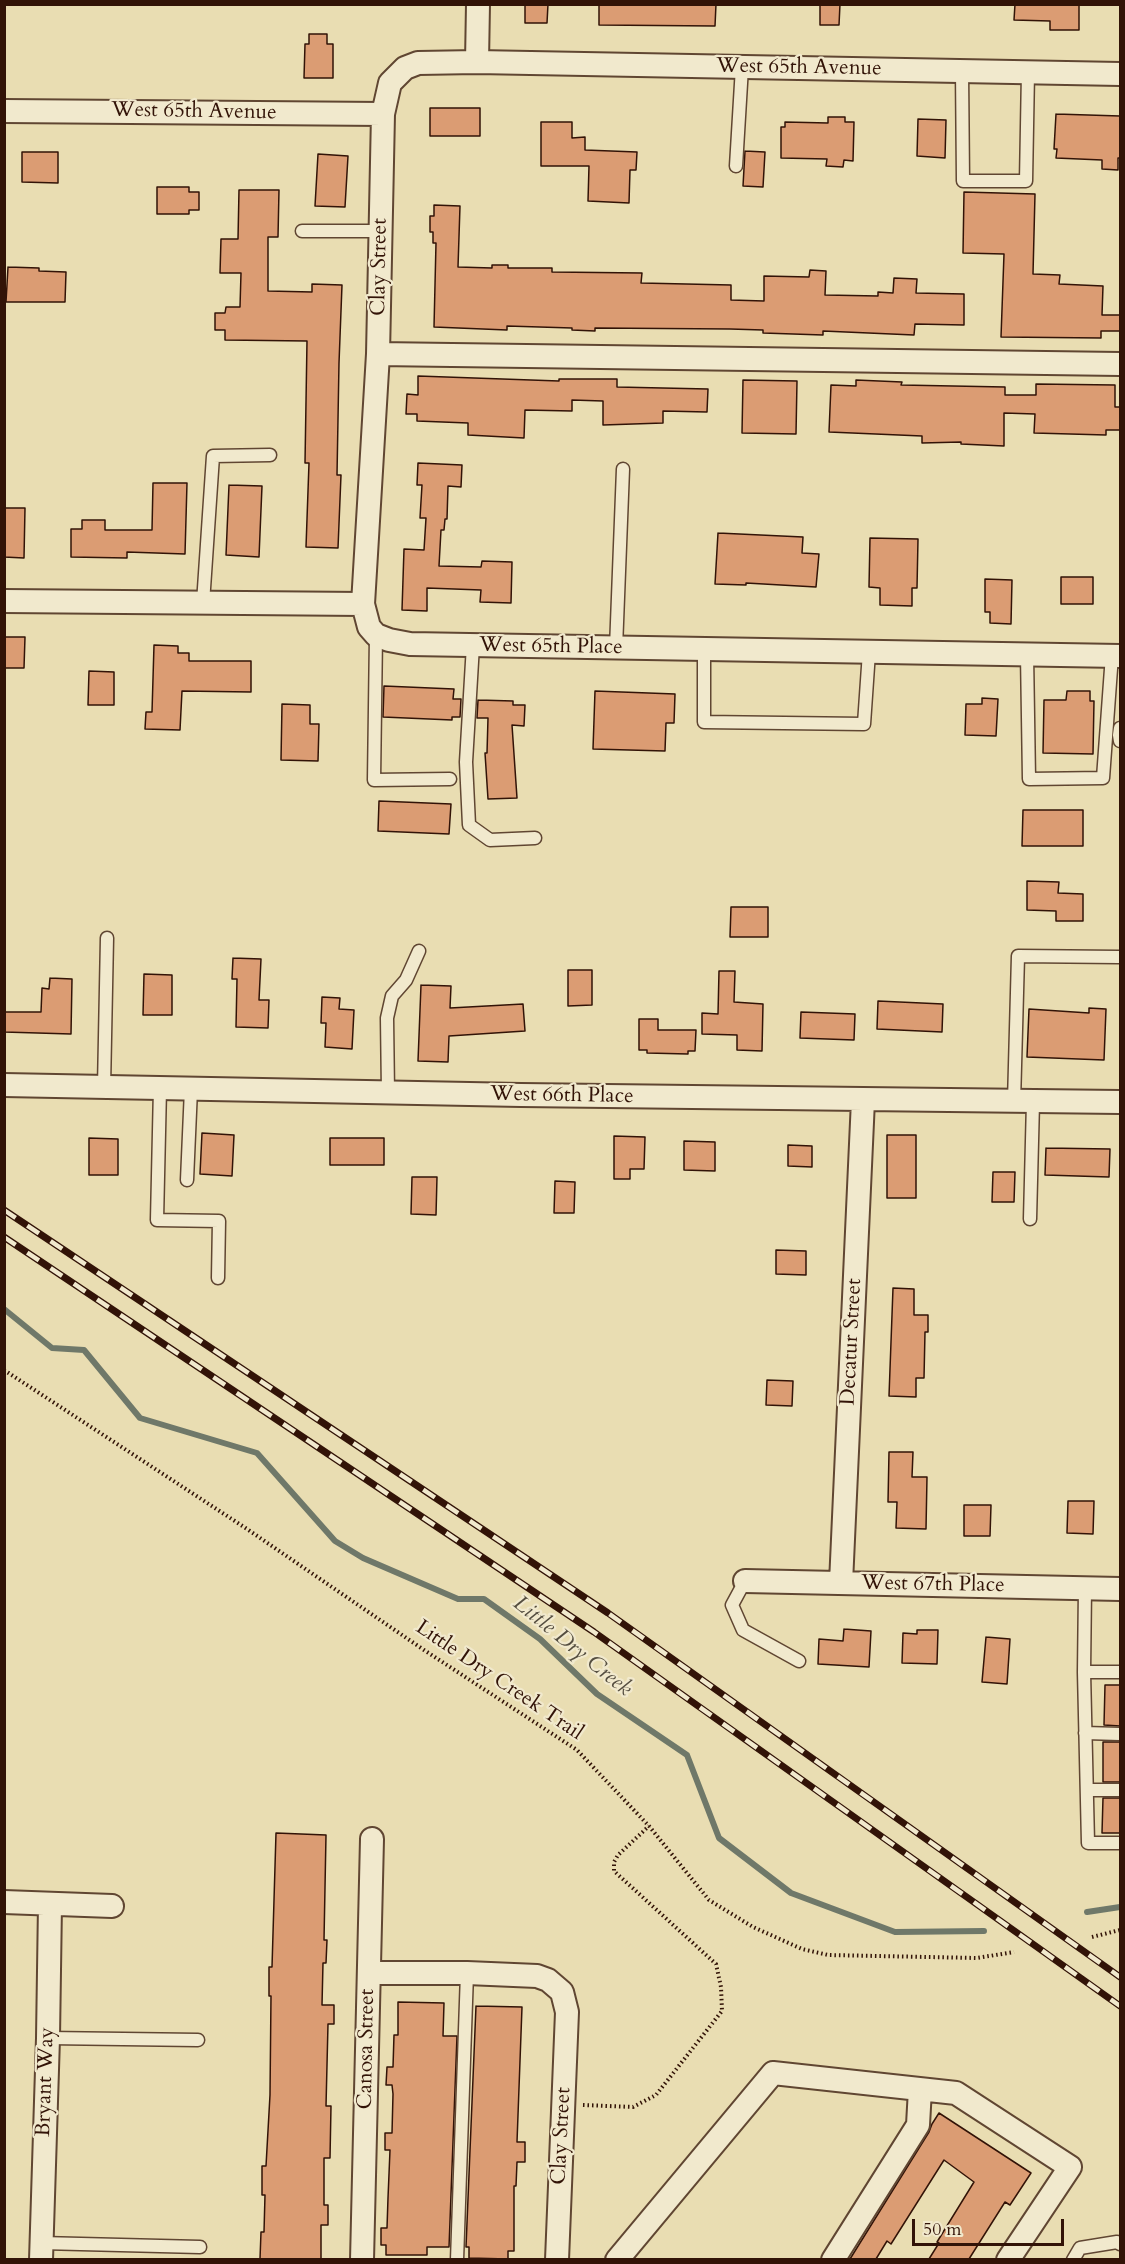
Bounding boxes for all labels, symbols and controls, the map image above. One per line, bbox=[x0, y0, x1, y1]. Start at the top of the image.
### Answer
street label: West 65th Avenue bbox=[716, 54, 882, 82]
street label: West 65th Avenue bbox=[111, 98, 277, 126]
street label: Clay Street bbox=[367, 218, 393, 316]
street label: West 65th Place bbox=[479, 633, 623, 661]
street label: West 66th Place bbox=[490, 1082, 634, 1110]
street label: Decatur Street bbox=[836, 1278, 868, 1406]
street label: West 67th Place bbox=[861, 1571, 1005, 1599]
water label: Little Dry Creek bbox=[507, 1591, 637, 1703]
street label: Little Dry Creek Trail bbox=[410, 1615, 588, 1747]
street label: Canosa Street bbox=[353, 1988, 381, 2110]
street label: Bryant Way bbox=[31, 2027, 61, 2137]
street label: Clay Street bbox=[547, 2087, 577, 2185]
scale bar bbox=[915, 2207, 1066, 2245]
text: 50 m bbox=[923, 2217, 962, 2242]

